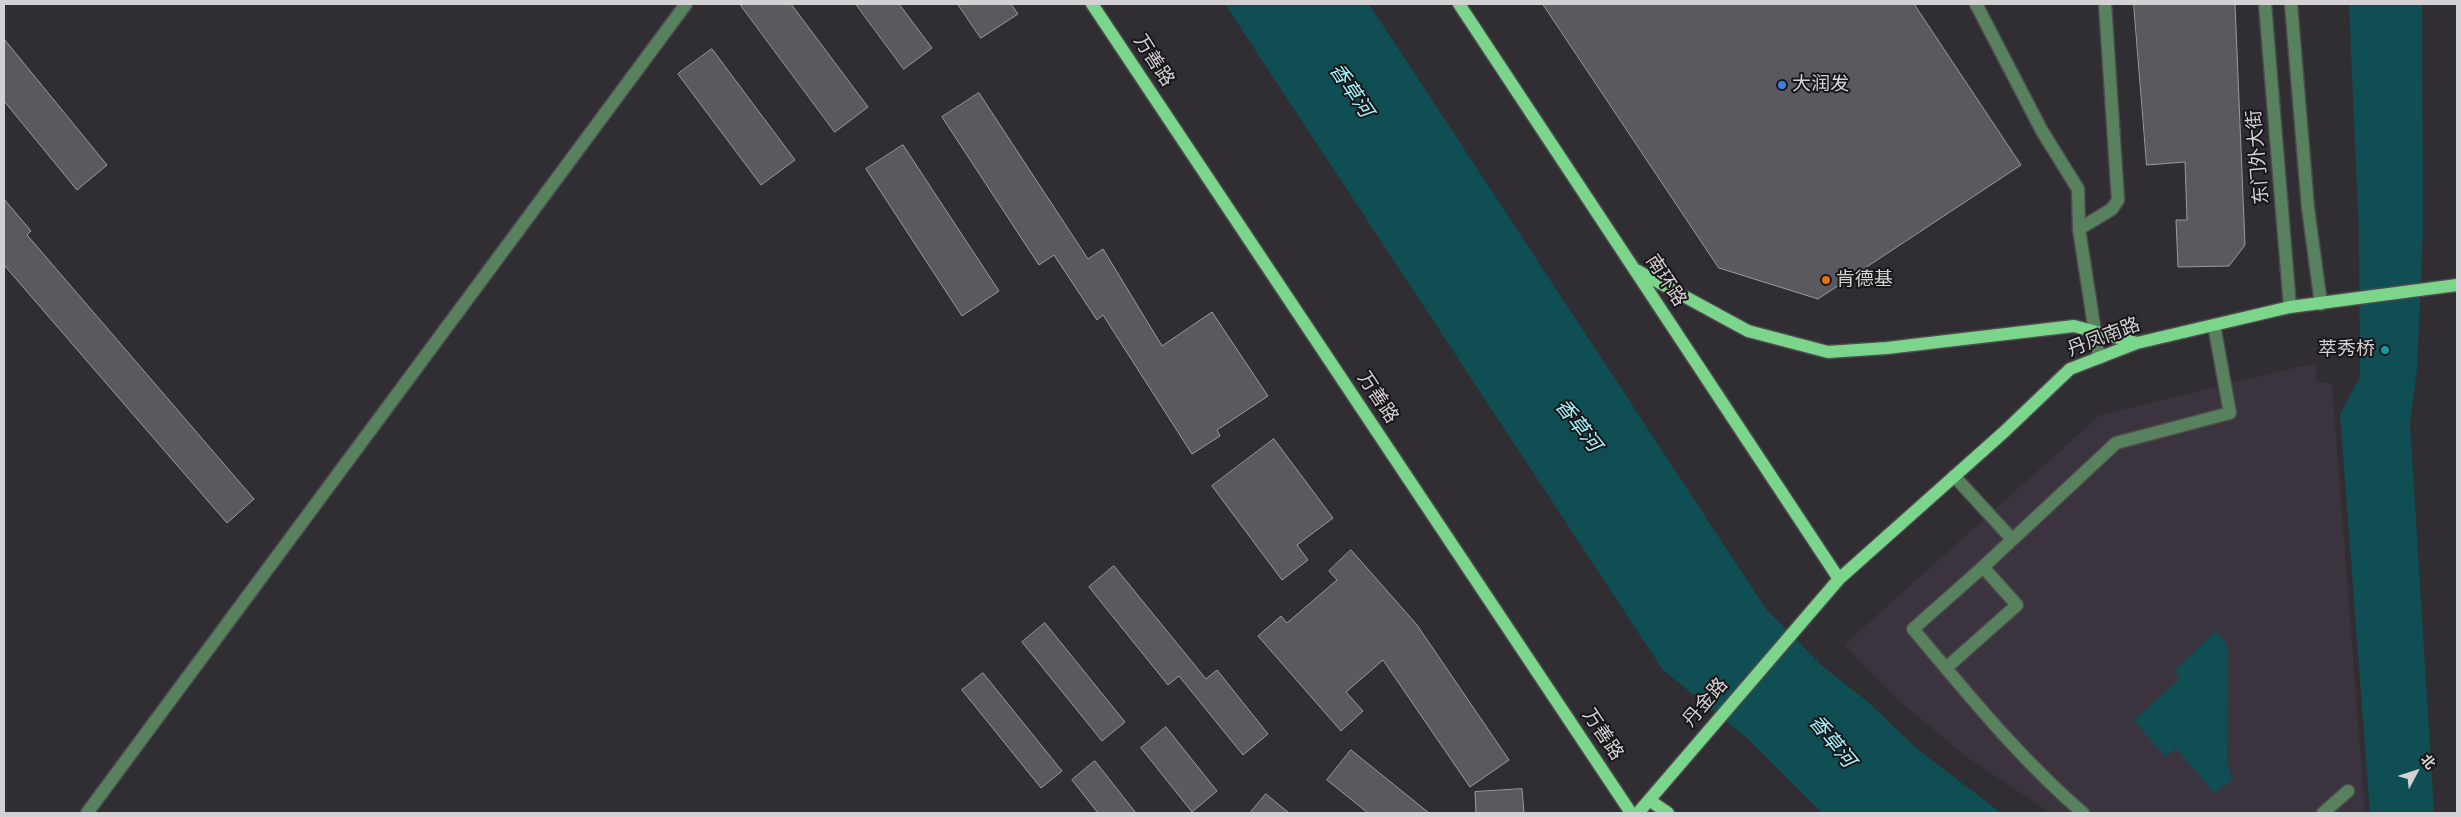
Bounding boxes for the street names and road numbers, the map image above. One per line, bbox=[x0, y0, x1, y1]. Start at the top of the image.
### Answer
street label: 万善路 bbox=[1128, 31, 1178, 91]
street label: 东门外大街 bbox=[2244, 109, 2274, 205]
street label: 南环路 bbox=[1640, 251, 1690, 311]
street label: 丹凤南路 bbox=[2064, 314, 2144, 362]
street label: 万善路 bbox=[1352, 368, 1402, 428]
street label: 丹金路 bbox=[1679, 674, 1733, 732]
street label: 万善路 bbox=[1577, 705, 1627, 765]

